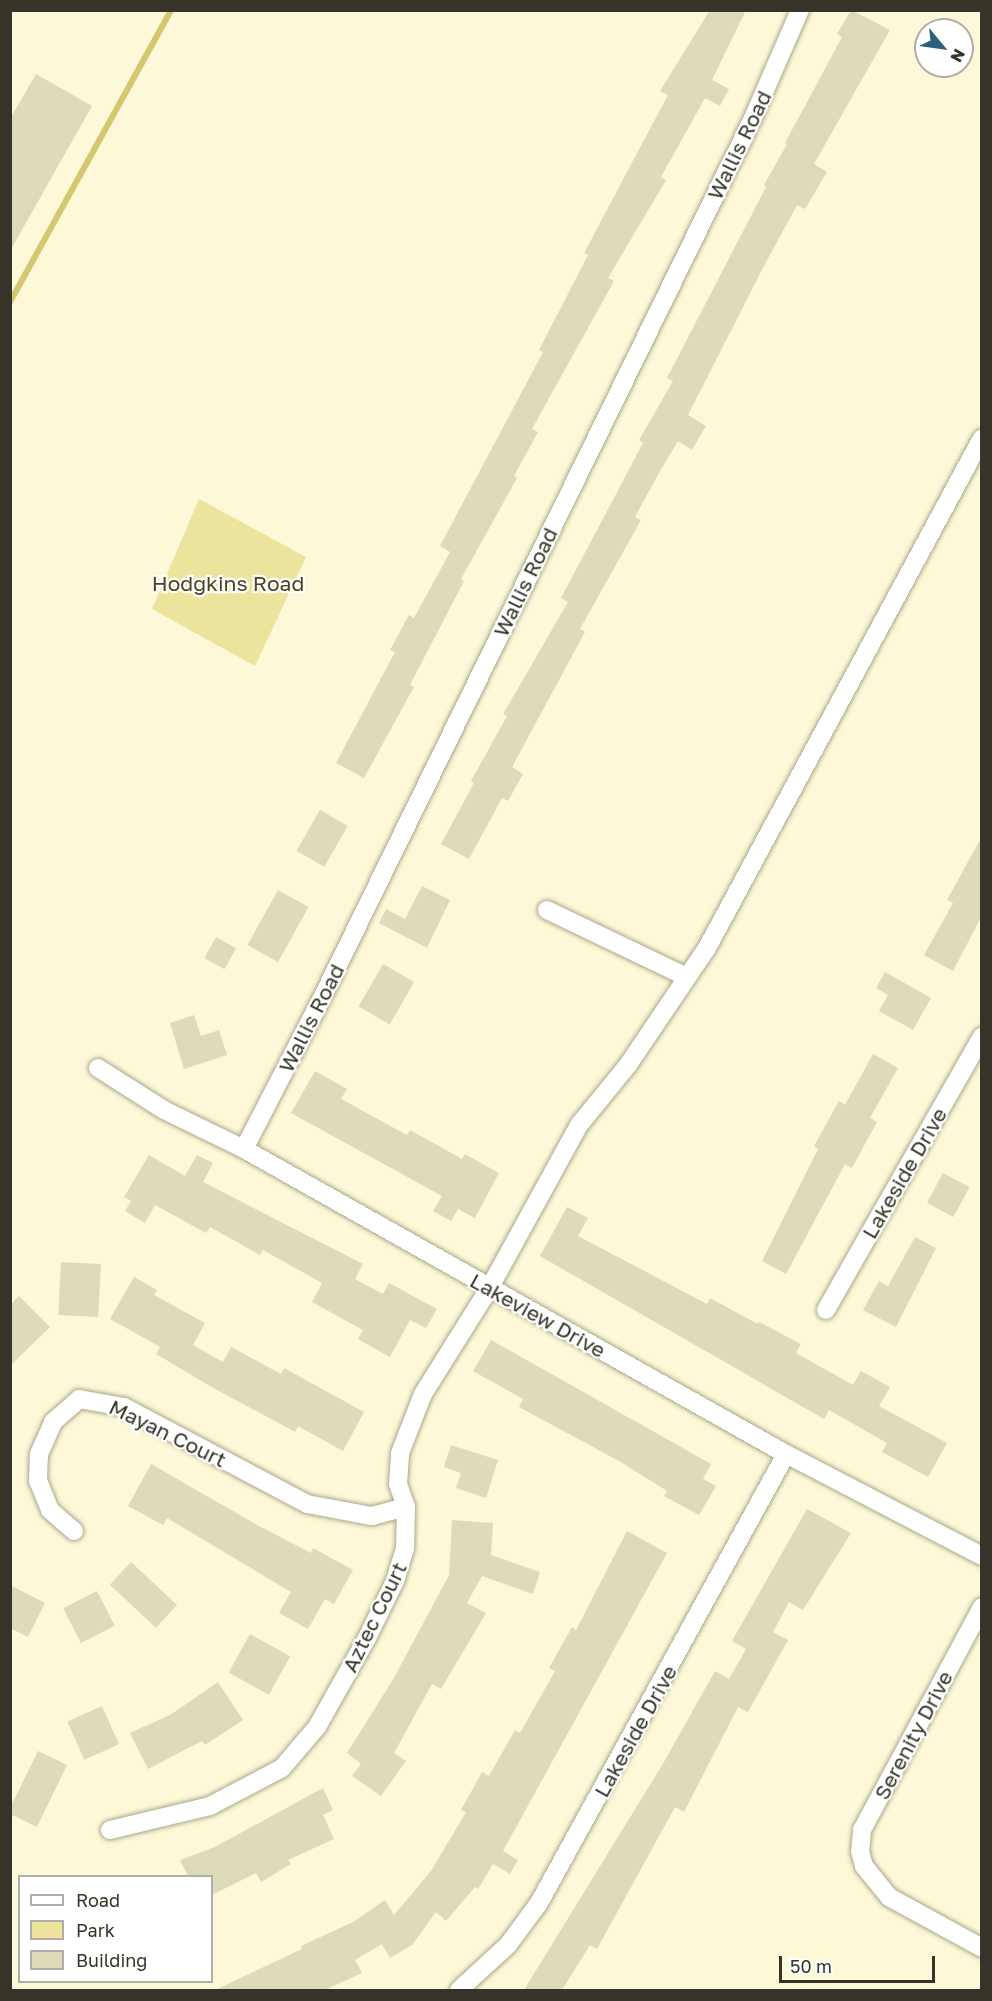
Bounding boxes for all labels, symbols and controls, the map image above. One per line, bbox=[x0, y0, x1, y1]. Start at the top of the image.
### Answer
north arrow bbox=[914, 18, 974, 78]
text: N bbox=[946, 46, 970, 66]
street label: Wallis Road bbox=[702, 86, 776, 204]
street label: Wallis Road bbox=[488, 523, 562, 641]
park label: Hodgkins Road bbox=[152, 570, 304, 596]
street label: Wallis Road bbox=[273, 960, 349, 1076]
street label: Lakeside Drive bbox=[856, 1103, 952, 1243]
street label: Lakeview Drive bbox=[466, 1267, 610, 1363]
street label: Mayan Court bbox=[105, 1394, 231, 1472]
street label: Aztec Court bbox=[337, 1558, 411, 1676]
street label: Lakeside Drive bbox=[588, 1661, 682, 1801]
street label: Serenity Drive bbox=[868, 1666, 958, 1804]
legend bbox=[18, 1875, 213, 1983]
text: Road bbox=[76, 1889, 120, 1911]
text: Park bbox=[76, 1919, 115, 1941]
scale bar bbox=[782, 1944, 938, 1982]
text: Building bbox=[76, 1949, 147, 1971]
text: 50 m bbox=[790, 1955, 832, 1977]

